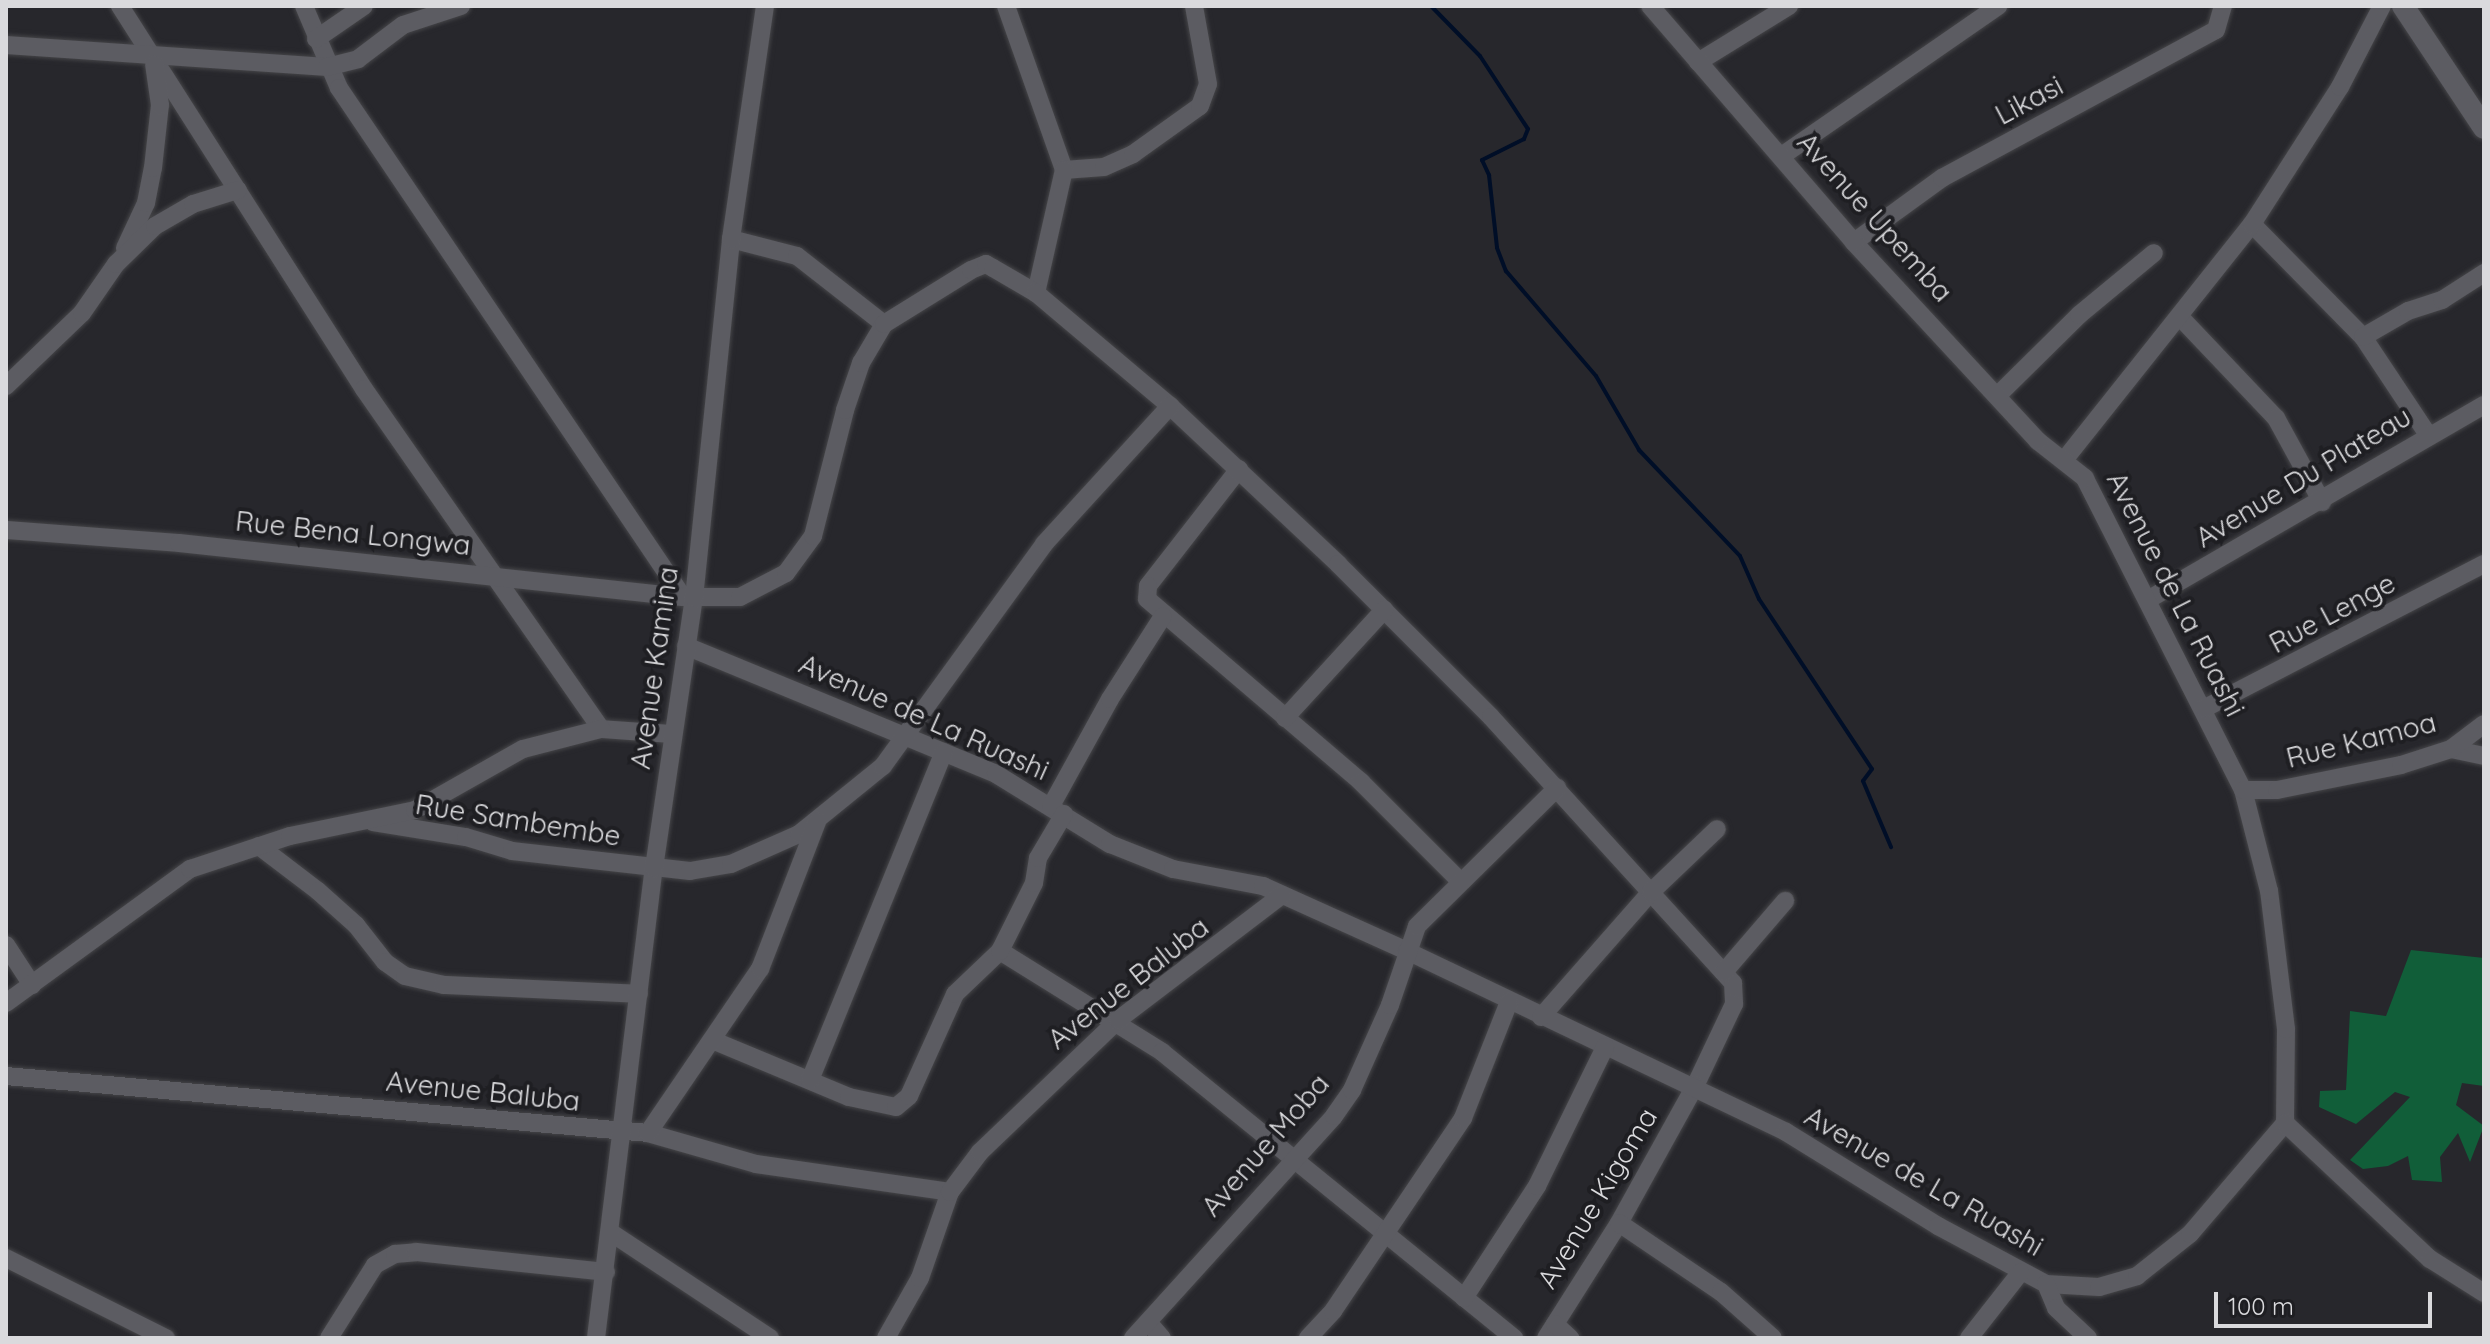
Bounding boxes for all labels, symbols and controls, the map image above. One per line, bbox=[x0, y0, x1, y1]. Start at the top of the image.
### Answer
street label: Likasi bbox=[1989, 68, 2069, 132]
street label: Avenue Upemba bbox=[1790, 126, 1960, 308]
street label: Avenue Du Plateau bbox=[2189, 399, 2417, 555]
street label: Avenue de La Ruashi bbox=[2100, 466, 2252, 722]
street label: Rue Bena Longwa bbox=[234, 504, 472, 562]
street label: Avenue Kamina bbox=[623, 565, 685, 771]
street label: Rue Lenge bbox=[2263, 566, 2401, 660]
street label: Avenue de La Ruashi bbox=[794, 647, 1054, 787]
street label: Rue Kamoa bbox=[2283, 705, 2439, 775]
street label: Rue Sambembe bbox=[413, 787, 623, 853]
street label: Avenue Baluba bbox=[1041, 910, 1215, 1056]
street label: Avenue Baluba bbox=[384, 1064, 582, 1118]
street label: Avenue Moba bbox=[1194, 1067, 1336, 1223]
street label: Avenue de La Ruashi bbox=[1799, 1099, 2049, 1263]
street label: Avenue Kigoma bbox=[1530, 1102, 1664, 1294]
scale bar bbox=[2218, 1276, 2436, 1326]
text: 100 m bbox=[2228, 1291, 2294, 1321]

